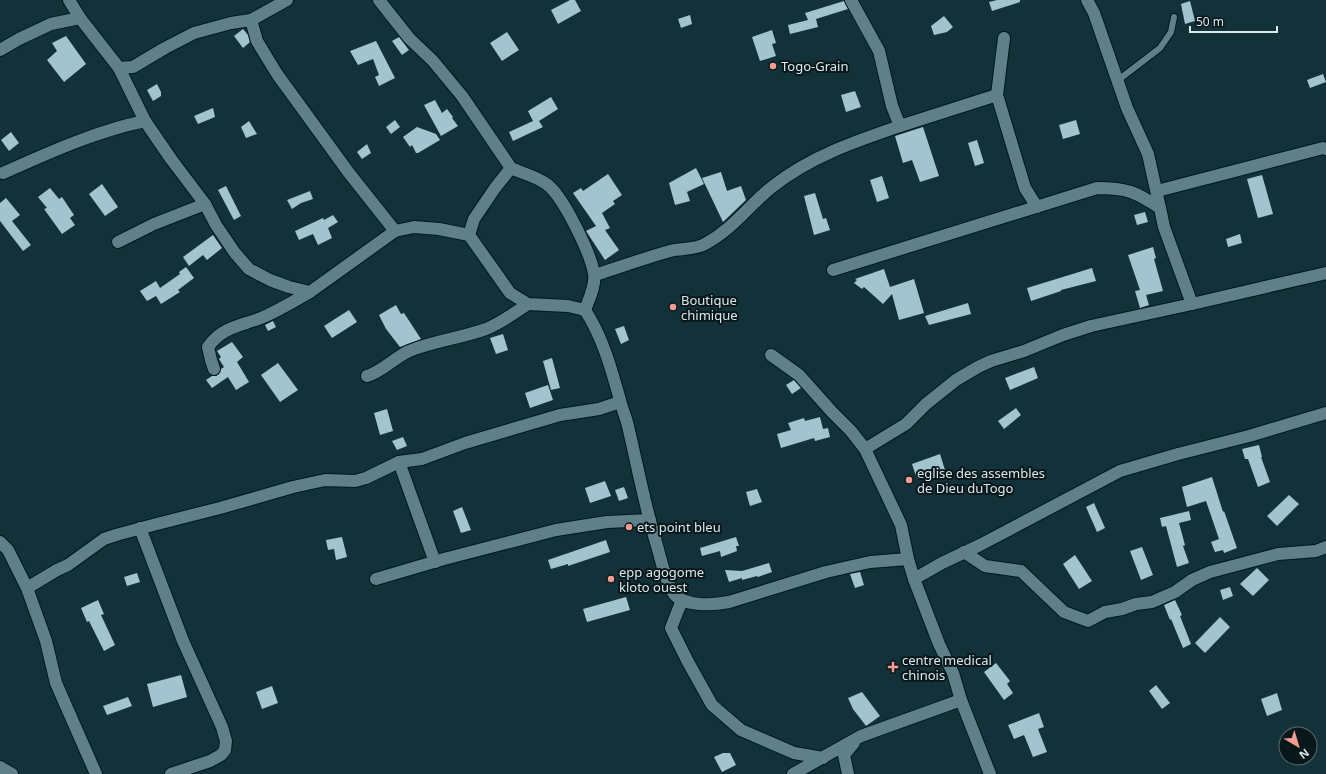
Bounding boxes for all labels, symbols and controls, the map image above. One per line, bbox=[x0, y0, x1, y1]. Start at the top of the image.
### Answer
scale bar bbox=[1190, 8, 1277, 34]
text: 50 m bbox=[1196, 13, 1224, 30]
place label: Togo-Grain bbox=[781, 57, 848, 75]
marker: Togo-Grain bbox=[768, 61, 778, 71]
place label: Boutique chimique bbox=[681, 291, 738, 324]
marker: Boutique chimique bbox=[668, 302, 678, 312]
place label: eglise des assembles de Dieu duTogo bbox=[917, 464, 1045, 497]
marker: eglise des assembles de Dieu duTogo bbox=[904, 475, 914, 485]
place label: ets point bleu bbox=[637, 518, 721, 536]
marker: ets point bleu bbox=[624, 522, 634, 532]
place label: epp agogome kloto ouest bbox=[619, 563, 704, 596]
marker: epp agogome kloto ouest bbox=[606, 574, 616, 584]
place label: centre medical chinois bbox=[902, 651, 992, 684]
marker: centre medical chinois bbox=[887, 661, 899, 673]
north arrow bbox=[1278, 726, 1318, 766]
text: N bbox=[1296, 746, 1313, 763]

